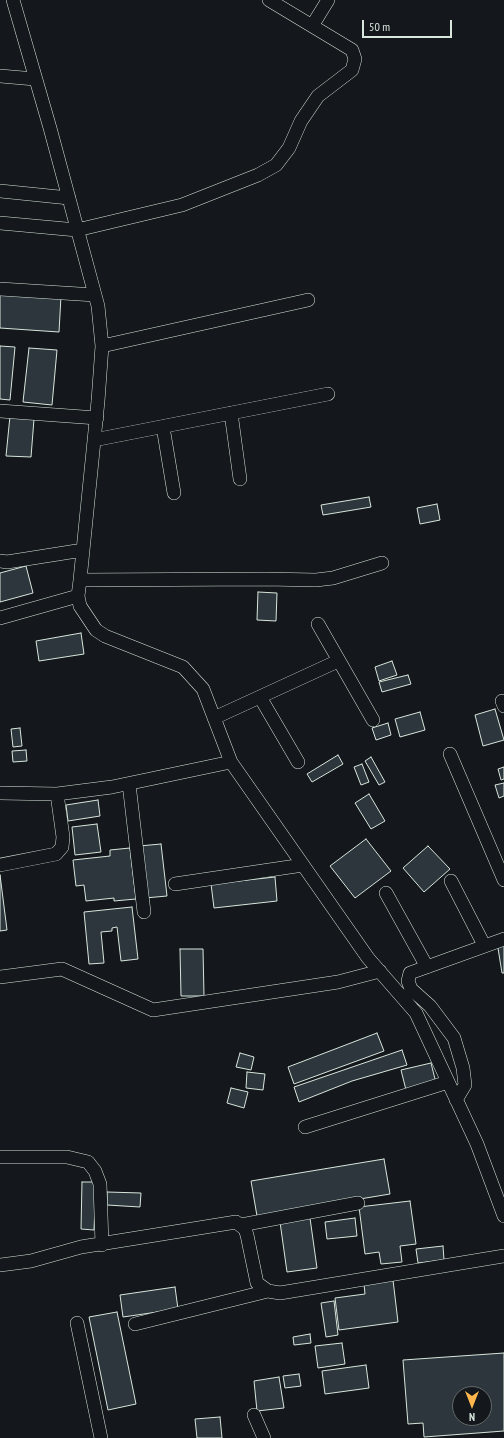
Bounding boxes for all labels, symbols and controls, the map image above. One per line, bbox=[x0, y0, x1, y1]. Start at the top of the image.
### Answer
scale bar bbox=[364, 12, 454, 38]
text: 50 m bbox=[369, 19, 390, 34]
north arrow bbox=[452, 1386, 492, 1426]
text: N bbox=[469, 1410, 475, 1424]

